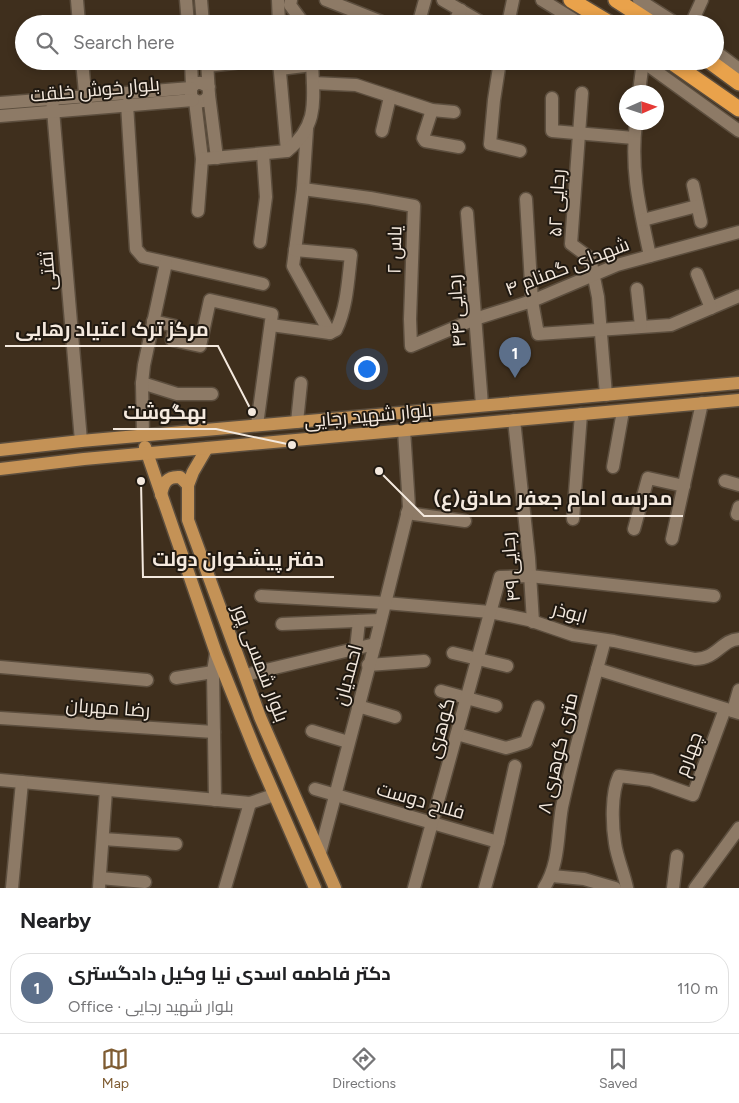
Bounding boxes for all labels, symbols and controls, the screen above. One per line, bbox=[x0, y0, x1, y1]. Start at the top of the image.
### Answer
search box bbox=[15, 15, 724, 70]
icon: search bbox=[33, 29, 61, 57]
text: Search here bbox=[73, 31, 175, 54]
street label: بلوار خوش خلقت bbox=[29, 72, 161, 107]
north arrow bbox=[619, 85, 664, 130]
street label: رجایی ۵۲ bbox=[543, 168, 570, 238]
street label: یاس ۲ bbox=[383, 226, 406, 274]
street label: شهدای گمنام ۴ bbox=[502, 232, 633, 303]
street label: ثقتی bbox=[34, 250, 61, 292]
street label: رجایی ۴۴ bbox=[442, 274, 471, 348]
callout: مرکز ترک اعتیاد رهایی bbox=[5, 311, 218, 346]
text: مرکز ترک اعتیاد رهایی bbox=[15, 317, 209, 341]
pin: 1 bbox=[499, 337, 531, 378]
your location bbox=[354, 356, 380, 382]
callout: بهگوشت bbox=[113, 394, 216, 429]
street label: بلوار شهید رجایی bbox=[303, 398, 433, 433]
text: بهگوشت bbox=[123, 400, 207, 425]
callout: مدرسه امام جعفر صادق(ع) bbox=[424, 481, 683, 516]
text: مدرسه امام جعفر صادق(ع) bbox=[433, 486, 673, 512]
street label: رجایی ۴۹ bbox=[496, 531, 525, 603]
callout: دفتر پیشخوان دولت bbox=[143, 542, 334, 577]
text: دفتر پیشخوان دولت bbox=[152, 547, 324, 573]
street label: ابوذر bbox=[549, 597, 590, 628]
street label: بلوار شمسی پور bbox=[226, 600, 294, 726]
street label: احمدیان bbox=[328, 642, 367, 708]
street label: ۸ متری گوهری bbox=[532, 690, 583, 816]
street label: رضا مهربان bbox=[65, 693, 151, 722]
street label: گوهری bbox=[421, 695, 460, 761]
street label: چهارم bbox=[670, 729, 709, 780]
street label: فلاح دوست bbox=[374, 777, 468, 826]
text: Nearby bbox=[20, 908, 91, 933]
text: دکتر فاطمه اسدی نیا وکیل دادگستری bbox=[68, 962, 391, 985]
text: 1 bbox=[34, 979, 40, 998]
text: 110 m bbox=[677, 979, 718, 998]
text: Office · بلوار شهید رجایی bbox=[68, 997, 233, 1016]
tab: Map bbox=[101, 1045, 129, 1092]
tab: Directions bbox=[332, 1045, 396, 1092]
tab: Saved bbox=[599, 1045, 638, 1092]

